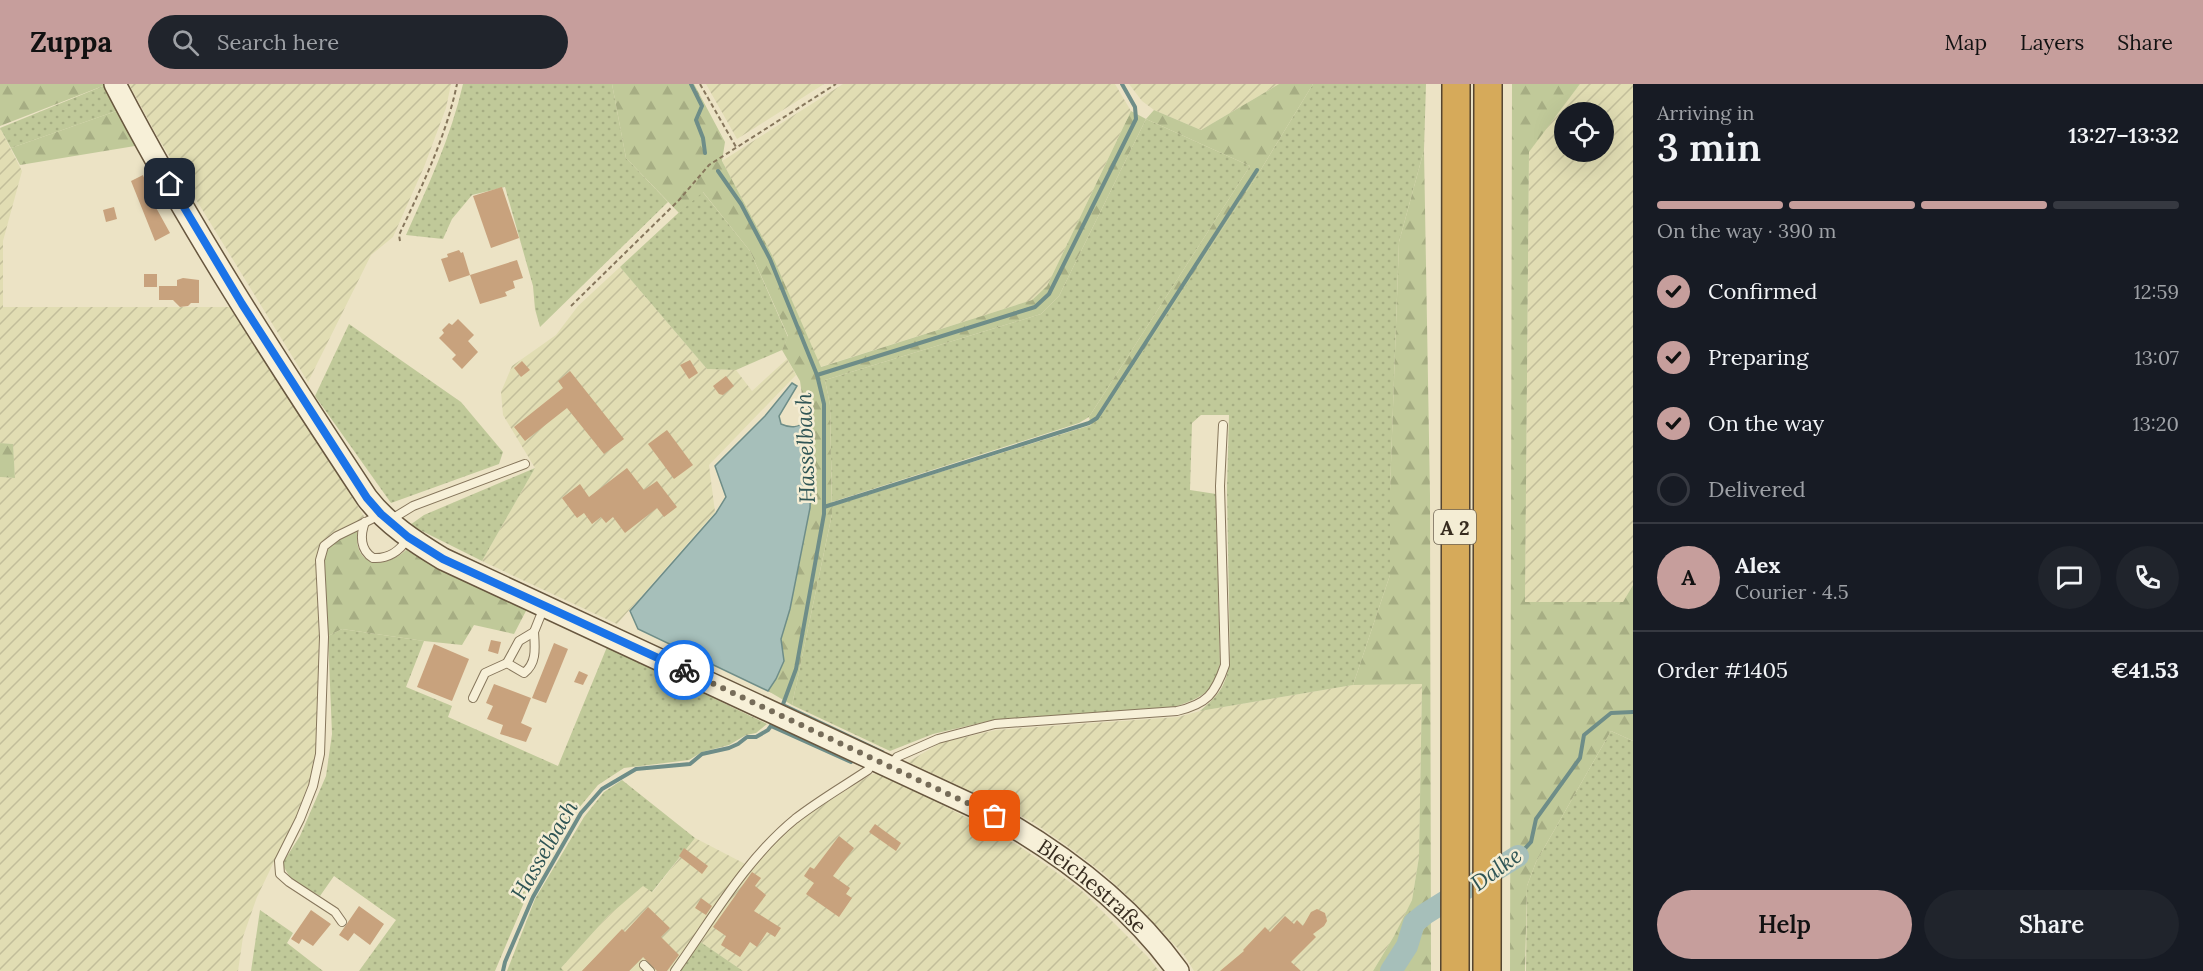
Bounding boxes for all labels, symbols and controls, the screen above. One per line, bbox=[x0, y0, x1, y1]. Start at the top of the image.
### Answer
search box bbox=[148, 15, 568, 69]
text: Zuppa bbox=[30, 24, 112, 60]
icon: search bbox=[169, 26, 202, 59]
text: Search here bbox=[217, 28, 339, 56]
text: Map bbox=[1944, 29, 1987, 56]
text: Layers bbox=[2020, 29, 2084, 56]
text: Share bbox=[2117, 29, 2173, 56]
text: Arriving in bbox=[1657, 100, 1754, 125]
map controls bbox=[1554, 102, 1614, 162]
button: locate bbox=[1554, 102, 1614, 162]
text: 13:27–13:32 bbox=[2068, 121, 2179, 149]
text: 3 min bbox=[1657, 122, 1761, 172]
pin bbox=[144, 158, 195, 209]
icon: home bbox=[153, 167, 186, 200]
text: On the way · 390 m bbox=[1657, 218, 1836, 243]
icon: check bbox=[1657, 275, 1690, 308]
text: Confirmed bbox=[1708, 277, 1817, 305]
text: 12:59 bbox=[2134, 279, 2179, 304]
icon: check bbox=[1657, 341, 1690, 374]
text: Preparing bbox=[1708, 343, 1808, 371]
text: 13:07 bbox=[2134, 345, 2179, 370]
water label: Hasselbach bbox=[789, 392, 821, 504]
icon: check bbox=[1657, 407, 1690, 440]
text: On the way bbox=[1708, 409, 1824, 437]
text: 13:20 bbox=[2132, 411, 2179, 436]
text: Delivered bbox=[1708, 475, 1806, 503]
road number: A 2 bbox=[1434, 510, 1476, 544]
button: chat bbox=[2038, 546, 2101, 609]
button: phone bbox=[2116, 546, 2179, 609]
text: Alex bbox=[1735, 551, 1780, 579]
text: A bbox=[1681, 563, 1696, 591]
text: Courier · 4.5 bbox=[1735, 579, 1849, 604]
courier bbox=[654, 640, 714, 700]
icon: bike bbox=[668, 654, 701, 687]
text: Order #1405 bbox=[1657, 656, 1788, 684]
text: €41.53 bbox=[2111, 656, 2179, 684]
pin bbox=[969, 790, 1020, 841]
water label: Hasselbach bbox=[504, 795, 584, 905]
icon: bag bbox=[978, 799, 1011, 832]
street label: Bleichestraße bbox=[1033, 832, 1153, 939]
water label: Dalke bbox=[1465, 841, 1527, 897]
button: Help bbox=[1657, 890, 1912, 959]
button: Share bbox=[1924, 890, 2179, 959]

